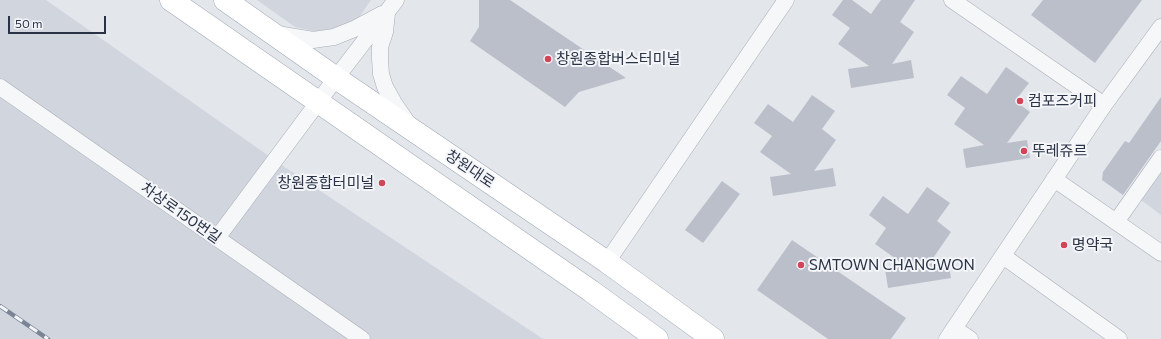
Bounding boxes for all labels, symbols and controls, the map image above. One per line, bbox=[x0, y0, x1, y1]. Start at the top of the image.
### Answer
scale bar bbox=[10, 8, 108, 34]
text: 50 m bbox=[15, 16, 43, 30]
place label: 창원종합버스터미널 bbox=[556, 50, 680, 68]
marker: 창원종합버스터미널 bbox=[543, 54, 553, 64]
place label: 컴포즈커피 bbox=[1028, 92, 1097, 110]
marker: 컴포즈커피 bbox=[1015, 96, 1025, 106]
place label: 뚜레쥬르 bbox=[1032, 142, 1087, 160]
street label: 창원대로 bbox=[442, 146, 498, 192]
marker: 뚜레쥬르 bbox=[1019, 146, 1029, 156]
place label: 창원종합터미널 bbox=[277, 174, 374, 192]
marker: 창원종합터미널 bbox=[377, 178, 387, 188]
street label: 차상로150번길 bbox=[137, 179, 225, 247]
place label: 명약국 bbox=[1072, 236, 1113, 254]
marker: 명약국 bbox=[1059, 240, 1069, 250]
place label: SMTOWN CHANGWON bbox=[809, 256, 975, 274]
marker: SMTOWN CHANGWON bbox=[796, 260, 806, 270]

